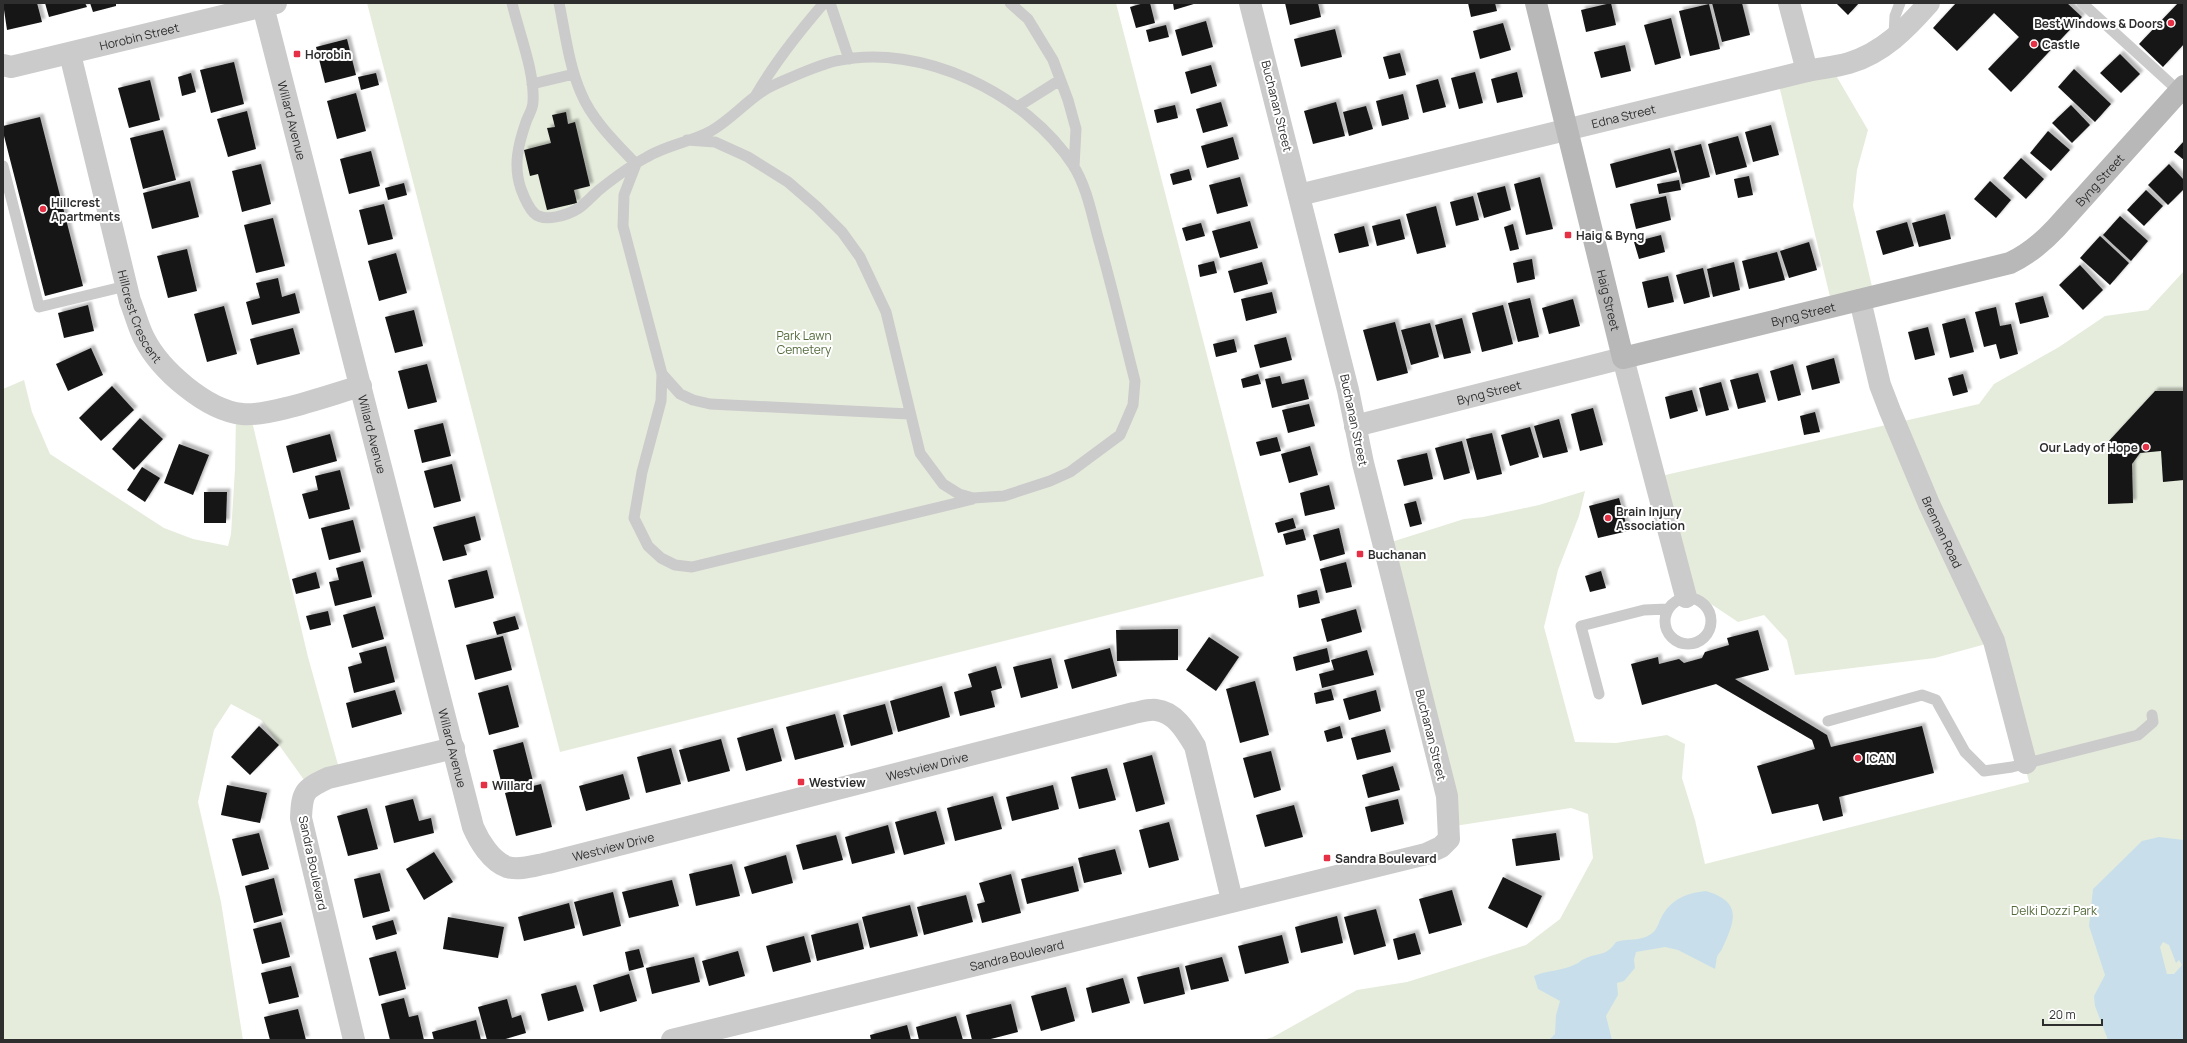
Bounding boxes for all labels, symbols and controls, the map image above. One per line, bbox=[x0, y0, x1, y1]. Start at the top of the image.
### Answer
place label: Best Windows & Doors bbox=[2034, 15, 2164, 32]
street label: Horobin Street bbox=[98, 18, 181, 54]
marker: Best Windows & Doors bbox=[2166, 18, 2176, 28]
place label: Castle bbox=[2042, 36, 2080, 53]
marker: Castle bbox=[2029, 39, 2039, 49]
place label: Horobin bbox=[305, 46, 351, 63]
marker: Horobin bbox=[292, 49, 302, 59]
street label: Buchanan Street bbox=[1257, 59, 1297, 154]
street label: Willard Avenue bbox=[274, 79, 311, 162]
street label: Edna Street bbox=[1590, 100, 1657, 132]
street label: Byng Street bbox=[2071, 150, 2128, 210]
place label: Hillcrest Apartments bbox=[51, 194, 121, 225]
marker: Hillcrest Apartments bbox=[38, 204, 48, 214]
place label: Haig & Byng bbox=[1576, 227, 1644, 244]
marker: Haig & Byng bbox=[1563, 230, 1573, 240]
street label: Hillcrest Crescent bbox=[114, 268, 166, 367]
street label: Haig Street bbox=[1593, 268, 1625, 333]
street label: Byng Street bbox=[1769, 298, 1837, 330]
park label: Park Lawn Cemetery bbox=[776, 327, 832, 358]
street label: Buchanan Street bbox=[1336, 373, 1372, 468]
street label: Byng Street bbox=[1455, 376, 1523, 408]
street label: Willard Avenue bbox=[354, 393, 391, 476]
place label: Our Lady of Hope bbox=[2039, 439, 2138, 456]
marker: Our Lady of Hope bbox=[2141, 442, 2151, 452]
street label: Brennan Road bbox=[1918, 494, 1967, 571]
place label: Brain Injury Association bbox=[1616, 503, 1685, 534]
marker: Brain Injury Association bbox=[1603, 513, 1613, 523]
place label: Buchanan bbox=[1368, 546, 1426, 563]
marker: Buchanan bbox=[1355, 549, 1365, 559]
street label: Buchanan Street bbox=[1411, 688, 1451, 783]
street label: Willard Avenue bbox=[435, 707, 471, 789]
street label: Westview Drive bbox=[884, 747, 970, 785]
place label: ICAN bbox=[1866, 750, 1895, 767]
marker: ICAN bbox=[1853, 753, 1863, 763]
place label: Westview bbox=[809, 774, 866, 791]
place label: Willard bbox=[492, 777, 533, 794]
marker: Westview bbox=[796, 777, 806, 787]
marker: Willard bbox=[479, 780, 489, 790]
street label: Sandra Boulevard bbox=[295, 814, 331, 912]
street label: Westview Drive bbox=[570, 828, 656, 865]
place label: Sandra Boulevard bbox=[1335, 850, 1437, 867]
marker: Sandra Boulevard bbox=[1322, 853, 1332, 863]
park label: Delki Dozzi Park bbox=[2011, 902, 2098, 919]
street label: Sandra Boulevard bbox=[968, 935, 1066, 975]
scale bar bbox=[2043, 1001, 2102, 1027]
text: 20 m bbox=[2049, 1006, 2076, 1023]

